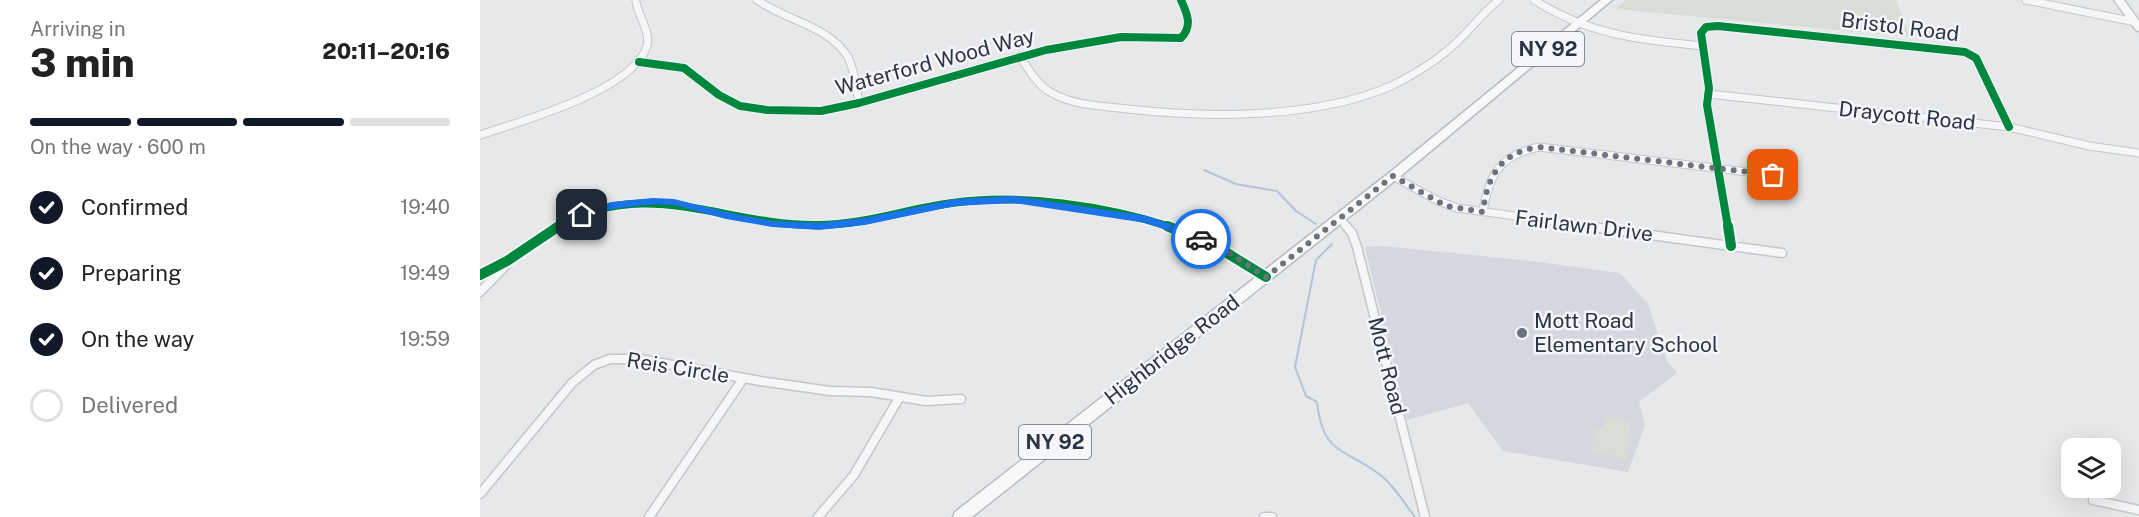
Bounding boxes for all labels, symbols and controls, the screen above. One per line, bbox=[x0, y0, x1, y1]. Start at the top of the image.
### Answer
street label: Bristol Road bbox=[1840, 7, 1961, 46]
text: Arriving in bbox=[30, 17, 125, 41]
street label: Waterford Wood Way bbox=[832, 23, 1037, 100]
road number: NY 92 bbox=[1512, 32, 1584, 66]
text: 20:11–20:16 bbox=[322, 38, 450, 64]
text: 3 min bbox=[30, 40, 135, 86]
street label: Draycott Road bbox=[1837, 96, 1977, 135]
text: On the way · 600 m bbox=[30, 135, 206, 159]
pin bbox=[1747, 149, 1798, 200]
icon: bag bbox=[1756, 158, 1789, 191]
pin bbox=[556, 189, 607, 240]
icon: check bbox=[30, 191, 63, 224]
text: Confirmed bbox=[81, 194, 188, 220]
text: 19:40 bbox=[400, 195, 450, 219]
icon: home bbox=[565, 198, 598, 231]
street label: Fairlawn Drive bbox=[1514, 205, 1654, 246]
courier bbox=[1171, 209, 1231, 269]
icon: car bbox=[1185, 223, 1218, 256]
icon: check bbox=[30, 257, 63, 290]
text: Preparing bbox=[81, 260, 182, 286]
text: 19:49 bbox=[400, 261, 450, 285]
street label: Highbridge Road bbox=[1099, 289, 1244, 410]
place label: Mott Road Elementary School bbox=[1534, 308, 1718, 357]
street label: Mott Road bbox=[1363, 314, 1412, 417]
icon: check bbox=[30, 323, 63, 356]
text: On the way bbox=[81, 326, 194, 352]
marker: Mott Road Elementary School bbox=[1515, 326, 1529, 340]
text: 19:59 bbox=[400, 327, 450, 351]
street label: Reis Circle bbox=[625, 347, 731, 388]
text: Delivered bbox=[81, 392, 178, 418]
road number: NY 92 bbox=[1019, 425, 1091, 459]
map controls bbox=[2061, 438, 2121, 498]
button: layers bbox=[2061, 438, 2121, 498]

